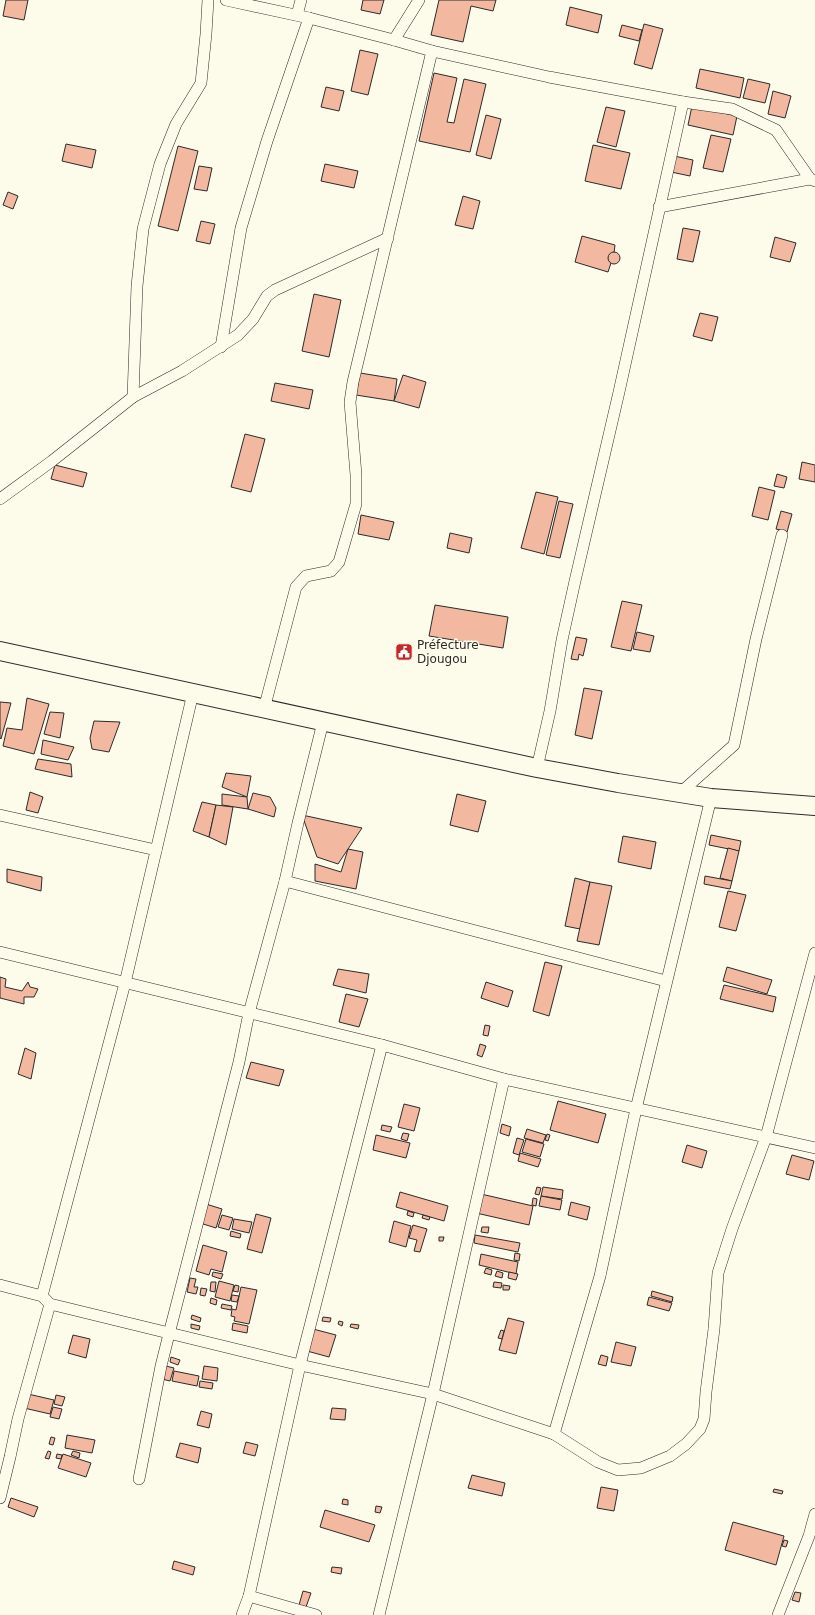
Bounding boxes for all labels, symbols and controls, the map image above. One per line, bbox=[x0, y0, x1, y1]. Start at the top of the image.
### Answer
place label: Préfecture Djougou bbox=[417, 638, 479, 666]
public building icon: Préfecture Djougou bbox=[394, 642, 414, 662]

